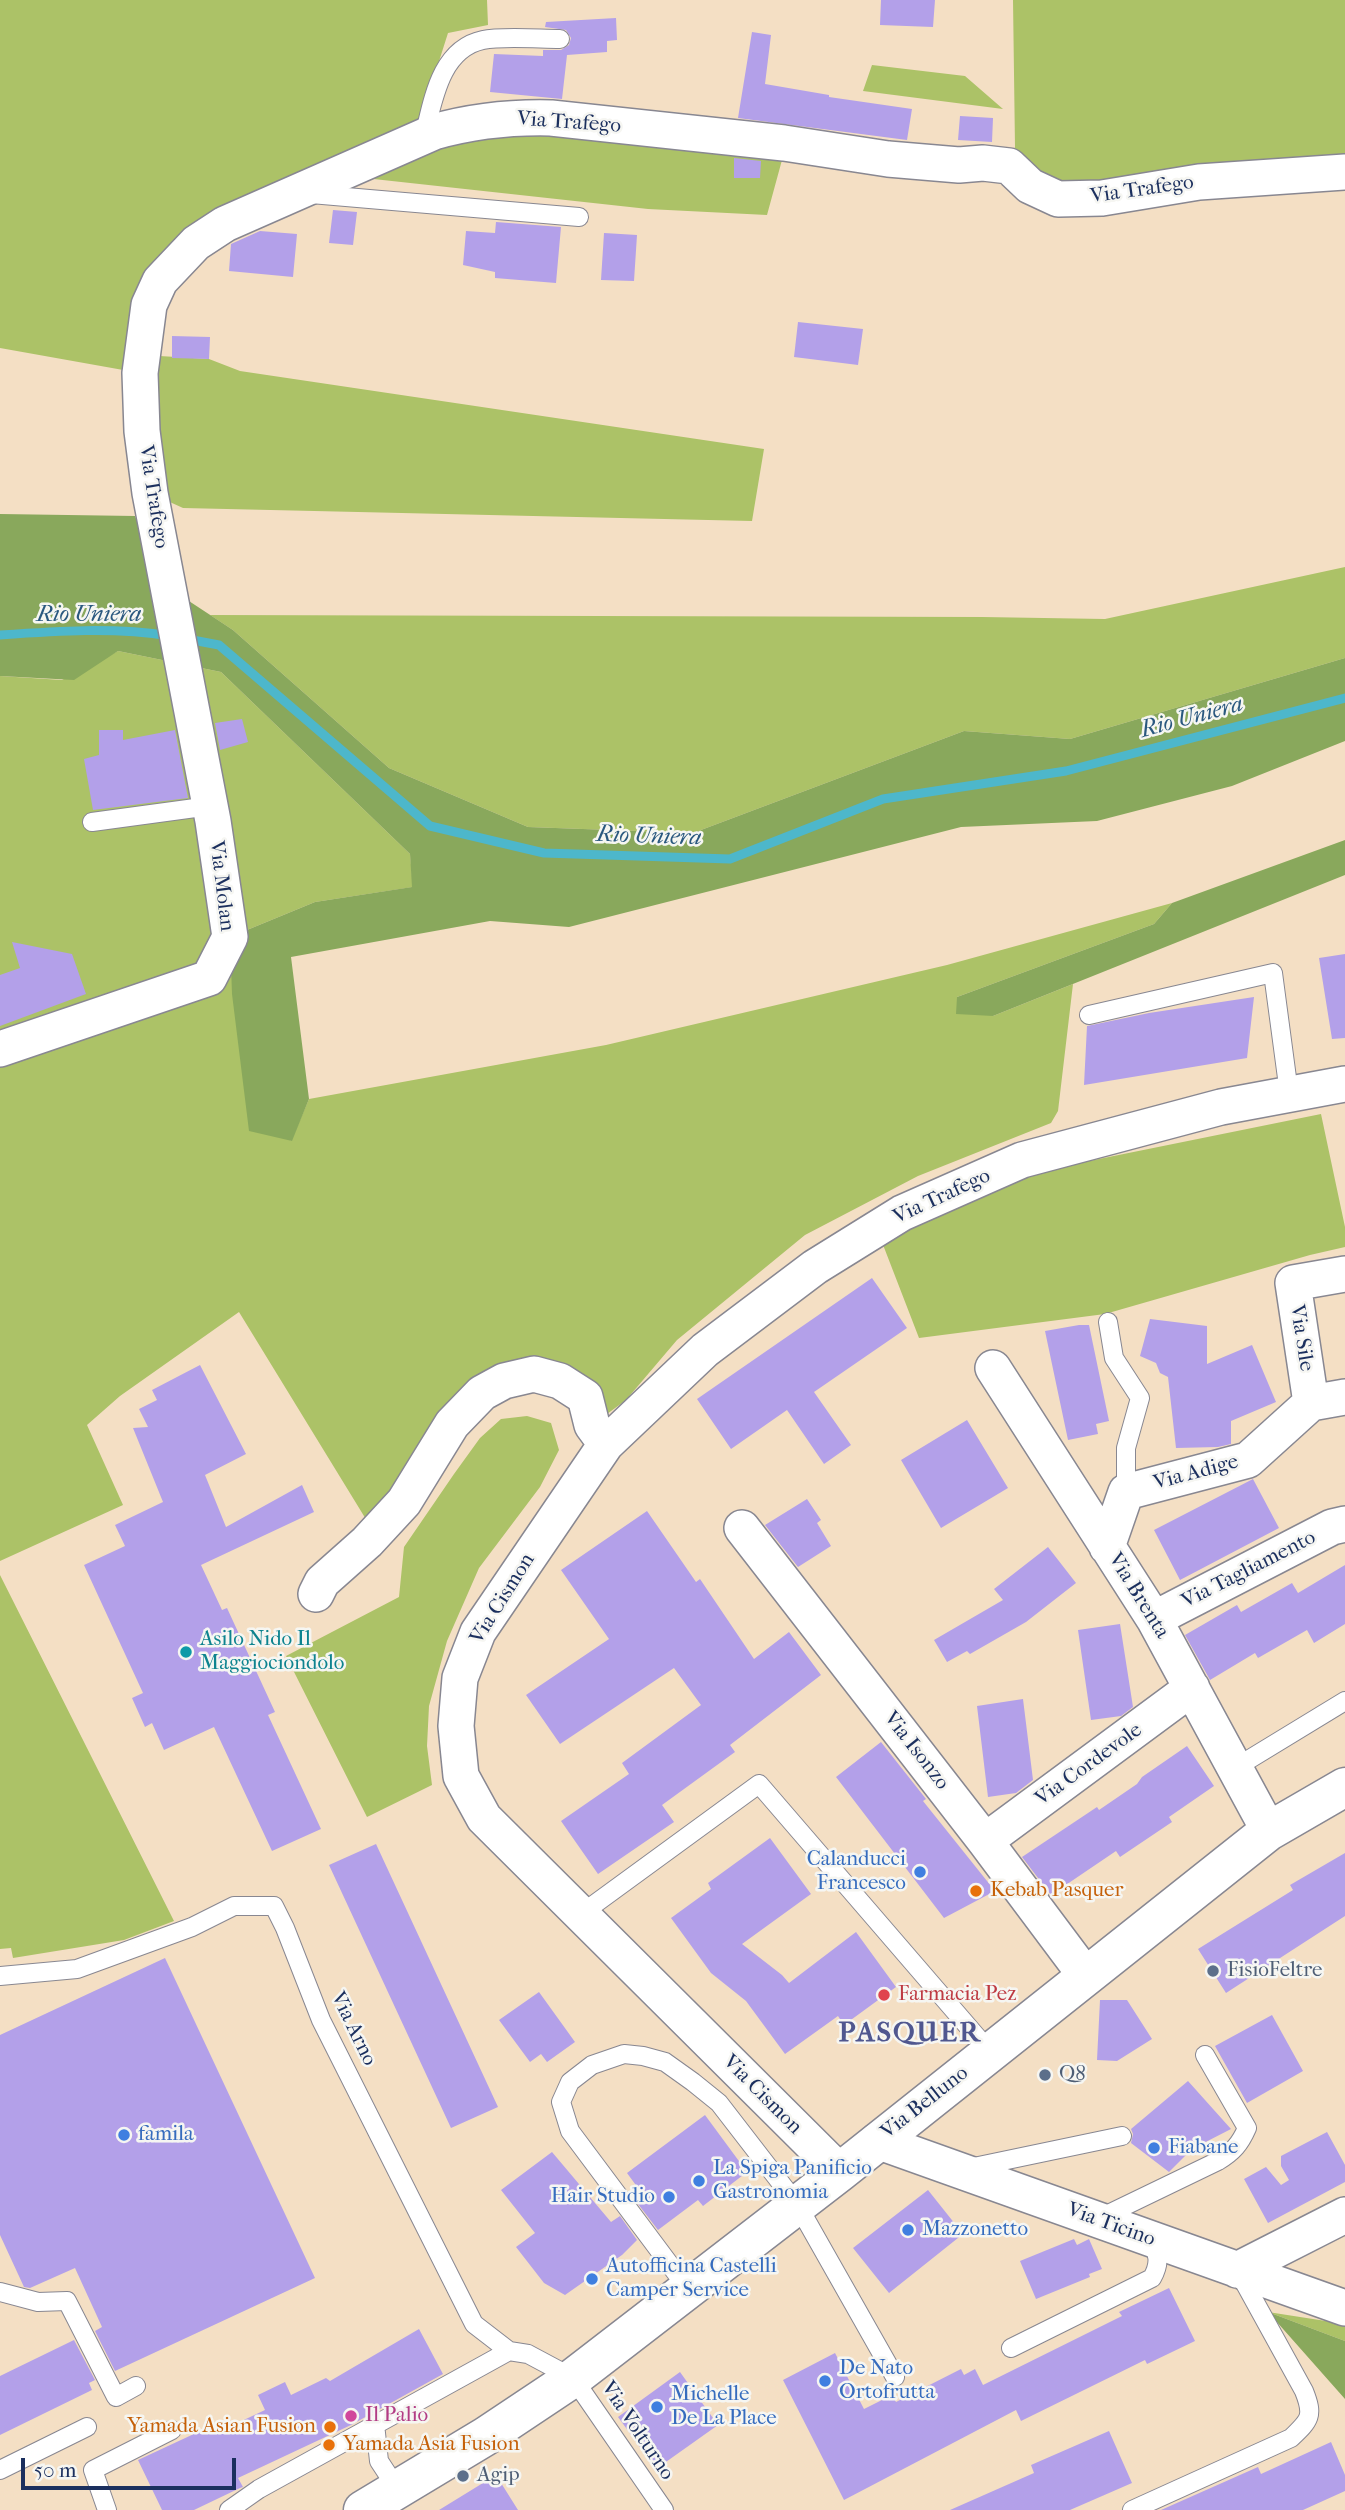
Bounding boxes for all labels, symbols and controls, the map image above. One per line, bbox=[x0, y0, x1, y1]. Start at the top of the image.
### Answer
street label: Via Trafego bbox=[516, 107, 622, 139]
street label: Via Trafego bbox=[1089, 170, 1195, 210]
street label: Via Trafego bbox=[132, 444, 174, 550]
water label: Rio Uniera bbox=[37, 601, 141, 629]
water label: Rio Uniera bbox=[1138, 691, 1246, 745]
water label: Rio Uniera bbox=[596, 821, 702, 853]
street label: Via Molan bbox=[203, 839, 239, 933]
street label: Via Trafego bbox=[889, 1164, 995, 1230]
street label: Via Sile bbox=[1283, 1303, 1319, 1373]
street label: Via Adige bbox=[1151, 1450, 1241, 1496]
street label: Via Tagliamento bbox=[1178, 1525, 1320, 1615]
street label: Via Cismon bbox=[465, 1549, 541, 1649]
street label: Via Brenta bbox=[1102, 1549, 1174, 1643]
place label: Asilo Nido Il Maggiociondolo bbox=[200, 1627, 344, 1677]
marker: Asilo Nido Il Maggiociondolo bbox=[178, 1644, 194, 1660]
street label: Via Isonzo bbox=[878, 1707, 954, 1795]
street label: Via Cordevole bbox=[1031, 1718, 1147, 1812]
place label: Calanducci Francesco bbox=[807, 1847, 906, 1897]
marker: Calanducci Francesco bbox=[912, 1864, 928, 1880]
place label: Kebab Pasquer bbox=[990, 1878, 1123, 1904]
marker: Kebab Pasquer bbox=[968, 1883, 984, 1899]
place label: FisioFeltre bbox=[1227, 1958, 1322, 1984]
marker: FisioFeltre bbox=[1205, 1963, 1221, 1979]
place label: Farmacia Pez bbox=[898, 1982, 1017, 2008]
marker: Farmacia Pez bbox=[876, 1987, 892, 2003]
street label: Via Arno bbox=[324, 1988, 382, 2070]
district label: PASQUER bbox=[839, 2017, 981, 2051]
street label: Via Cismon bbox=[717, 2050, 807, 2140]
street label: Via Belluno bbox=[876, 2061, 974, 2145]
place label: Q8 bbox=[1059, 2062, 1086, 2088]
marker: Q8 bbox=[1037, 2067, 1053, 2083]
place label: famila bbox=[138, 2122, 194, 2148]
marker: famila bbox=[116, 2127, 132, 2143]
place label: Fiabane bbox=[1168, 2135, 1238, 2161]
marker: Fiabane bbox=[1146, 2140, 1162, 2156]
place label: La Spiga Panificio Gastronomia bbox=[713, 2156, 872, 2206]
marker: La Spiga Panificio Gastronomia bbox=[691, 2173, 707, 2189]
place label: Hair Studio bbox=[551, 2184, 655, 2210]
marker: Hair Studio bbox=[661, 2189, 677, 2205]
street label: Via Ticino bbox=[1063, 2197, 1159, 2253]
place label: Mazzonetto bbox=[922, 2217, 1028, 2243]
marker: Mazzonetto bbox=[900, 2222, 916, 2238]
place label: Autofficina Castelli Camper Service bbox=[606, 2254, 777, 2304]
marker: Autofficina Castelli Camper Service bbox=[584, 2271, 600, 2287]
place label: De Nato Ortofrutta bbox=[839, 2356, 935, 2406]
marker: De Nato Ortofrutta bbox=[817, 2373, 833, 2389]
street label: Via Volturno bbox=[595, 2377, 679, 2485]
place label: Michelle De La Place bbox=[671, 2382, 777, 2432]
marker: Michelle De La Place bbox=[649, 2399, 665, 2415]
place label: Il Palio bbox=[365, 2403, 428, 2429]
marker: Il Palio bbox=[343, 2408, 359, 2424]
place label: Yamada Asian Fusion bbox=[127, 2414, 316, 2440]
marker: Yamada Asian Fusion bbox=[322, 2419, 338, 2435]
place label: Yamada Asia Fusion bbox=[343, 2432, 520, 2458]
marker: Yamada Asia Fusion bbox=[321, 2437, 337, 2453]
scale bar bbox=[24, 2444, 240, 2488]
text: 50 m bbox=[34, 2458, 77, 2482]
place label: Agip bbox=[477, 2463, 520, 2489]
marker: Agip bbox=[455, 2468, 471, 2484]

